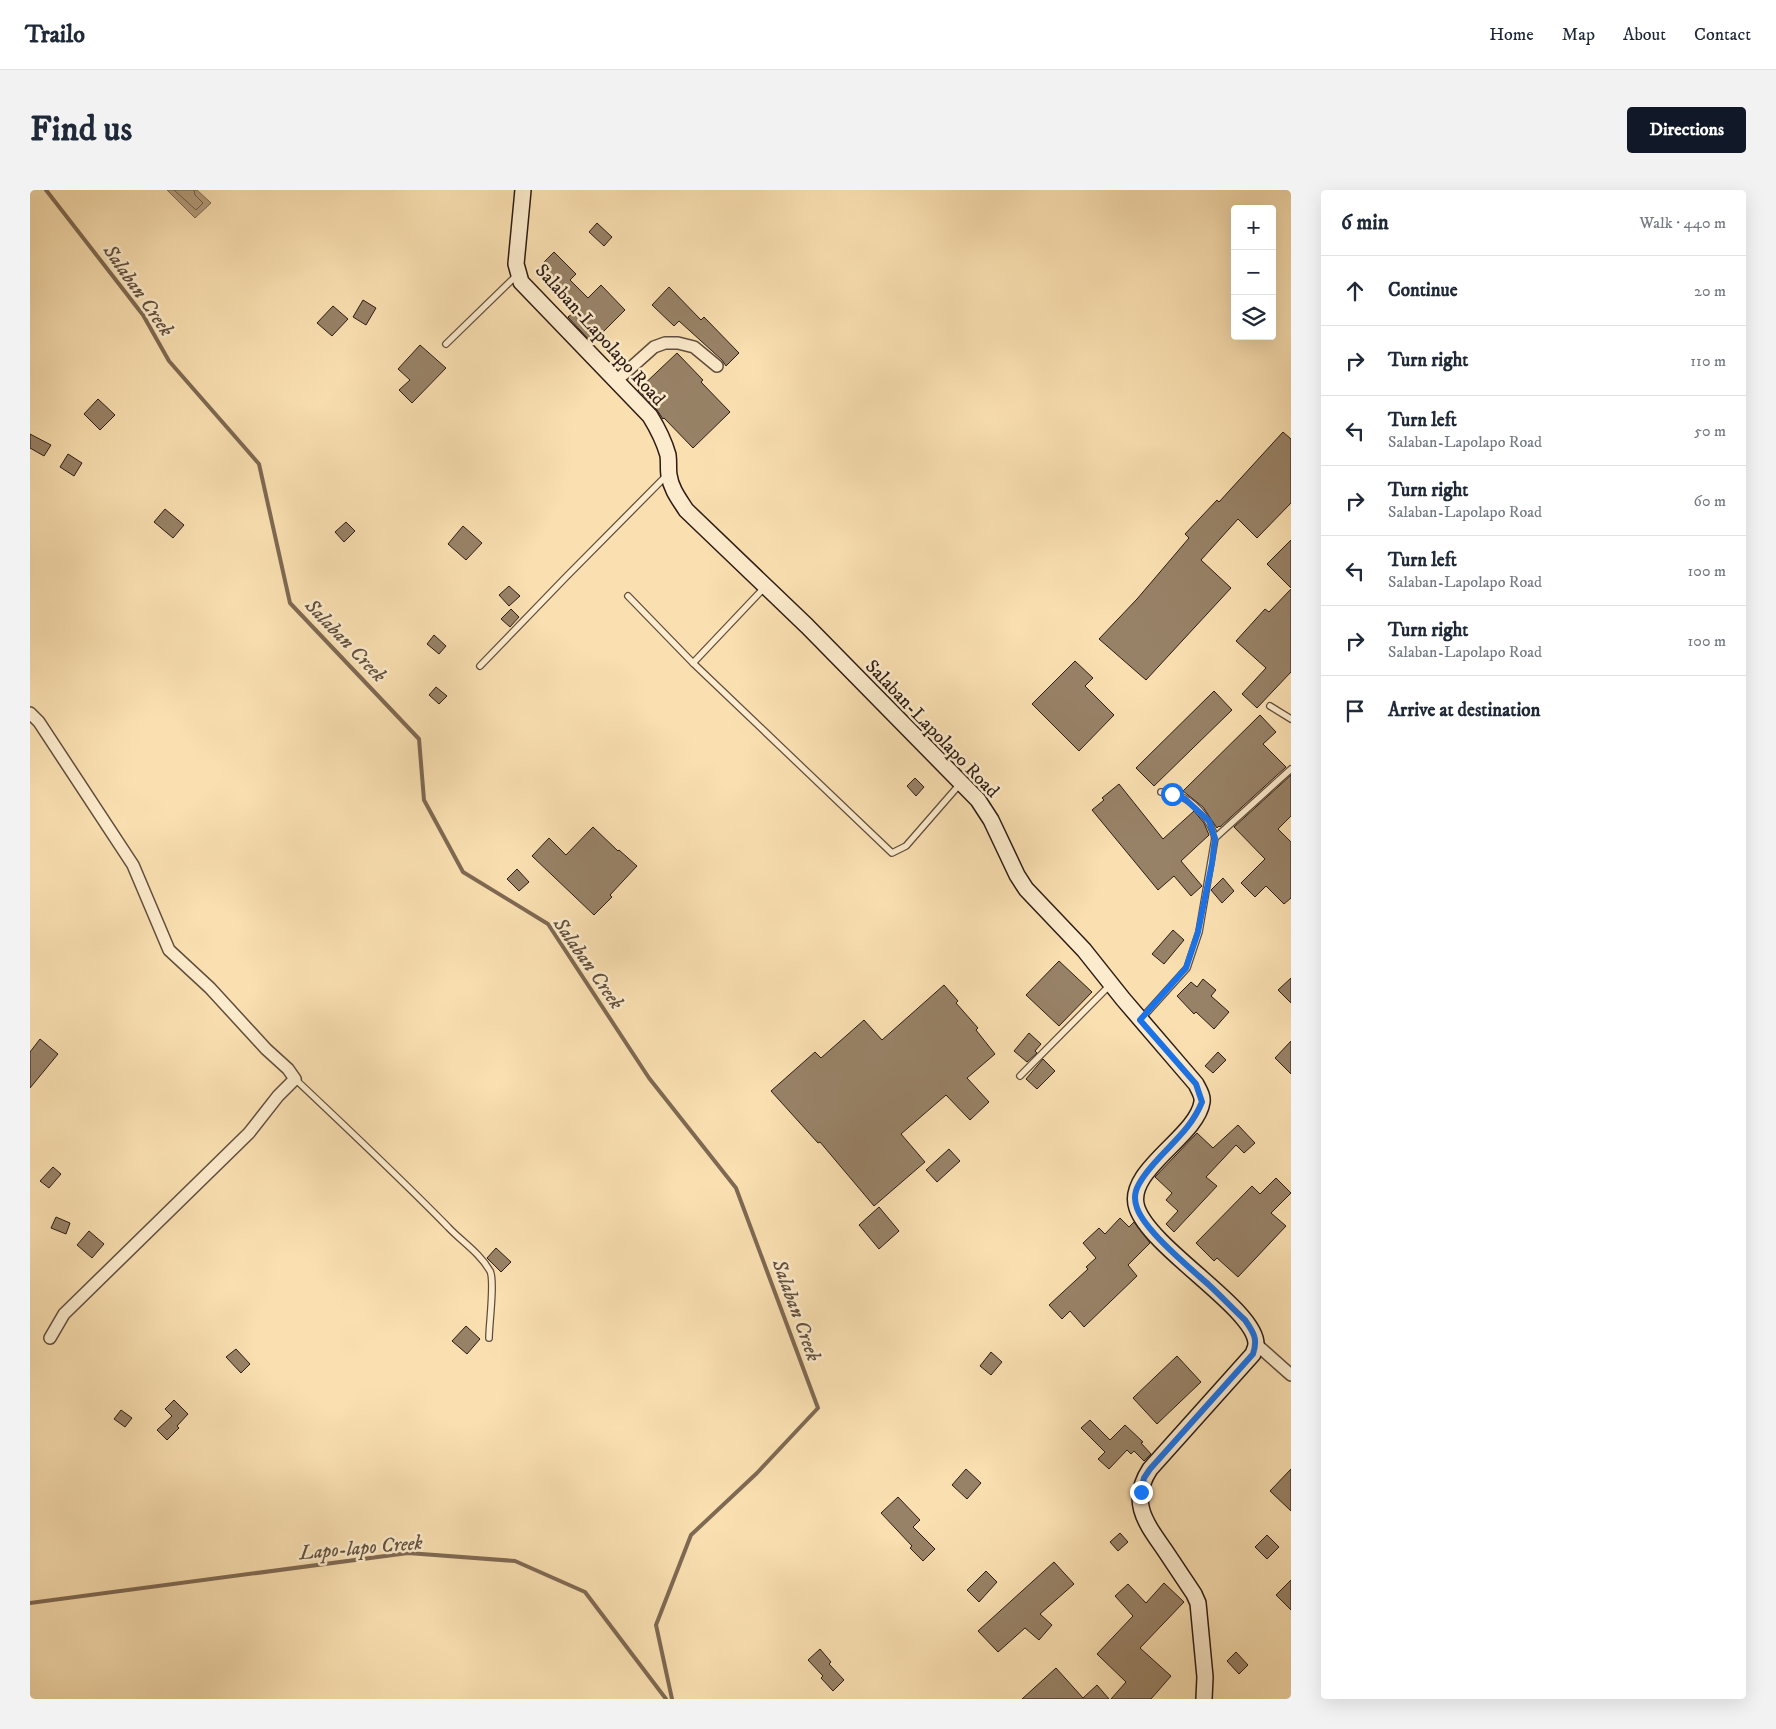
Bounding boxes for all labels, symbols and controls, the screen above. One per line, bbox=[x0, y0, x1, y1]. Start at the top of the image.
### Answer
text: Trailo bbox=[25, 20, 85, 50]
text: Home bbox=[1489, 24, 1534, 46]
text: Map bbox=[1562, 24, 1595, 46]
text: About bbox=[1623, 24, 1666, 46]
text: Contact bbox=[1694, 24, 1751, 46]
button: Directions bbox=[1627, 107, 1746, 153]
text: Find us bbox=[30, 108, 132, 152]
map controls bbox=[1231, 205, 1276, 340]
button: + bbox=[1231, 205, 1276, 250]
text: 6 min bbox=[1341, 210, 1389, 236]
text: Walk · 440 m bbox=[1640, 213, 1726, 233]
water label: Salaban Creek bbox=[96, 239, 179, 342]
button: − bbox=[1231, 250, 1276, 295]
street label: Salaban-Lapolapo Road bbox=[530, 259, 670, 411]
icon: ahead bbox=[1341, 277, 1369, 305]
text: Continue bbox=[1388, 279, 1458, 302]
text: 20 m bbox=[1694, 281, 1726, 301]
button: layers bbox=[1231, 295, 1276, 340]
icon: right bbox=[1341, 347, 1369, 375]
text: Turn right bbox=[1388, 349, 1468, 372]
text: 110 m bbox=[1690, 351, 1726, 371]
text: Turn left bbox=[1388, 409, 1457, 432]
icon: left bbox=[1341, 417, 1369, 445]
text: 50 m bbox=[1694, 421, 1726, 441]
text: Salaban-Lapolapo Road bbox=[1388, 432, 1542, 452]
text: Turn right bbox=[1388, 479, 1468, 502]
icon: right bbox=[1341, 487, 1369, 515]
text: 60 m bbox=[1694, 491, 1726, 511]
text: Salaban-Lapolapo Road bbox=[1388, 502, 1542, 522]
text: Turn left bbox=[1388, 549, 1457, 572]
icon: left bbox=[1341, 557, 1369, 585]
text: 100 m bbox=[1688, 561, 1726, 581]
text: Salaban-Lapolapo Road bbox=[1388, 572, 1542, 592]
water label: Salaban Creek bbox=[298, 593, 391, 689]
text: Turn right bbox=[1388, 619, 1468, 642]
icon: right bbox=[1341, 627, 1369, 655]
text: 100 m bbox=[1688, 631, 1726, 651]
text: Salaban-Lapolapo Road bbox=[1388, 642, 1542, 662]
street label: Salaban-Lapolapo Road bbox=[860, 655, 1004, 803]
icon: arrive bbox=[1341, 697, 1369, 725]
text: Arrive at destination bbox=[1388, 699, 1540, 722]
route start bbox=[1161, 783, 1184, 806]
water label: Salaban Creek bbox=[546, 912, 629, 1015]
water label: Salaban Creek bbox=[765, 1255, 826, 1366]
route end bbox=[1130, 1481, 1153, 1504]
water label: Lapo-lapo Creek bbox=[297, 1531, 424, 1566]

